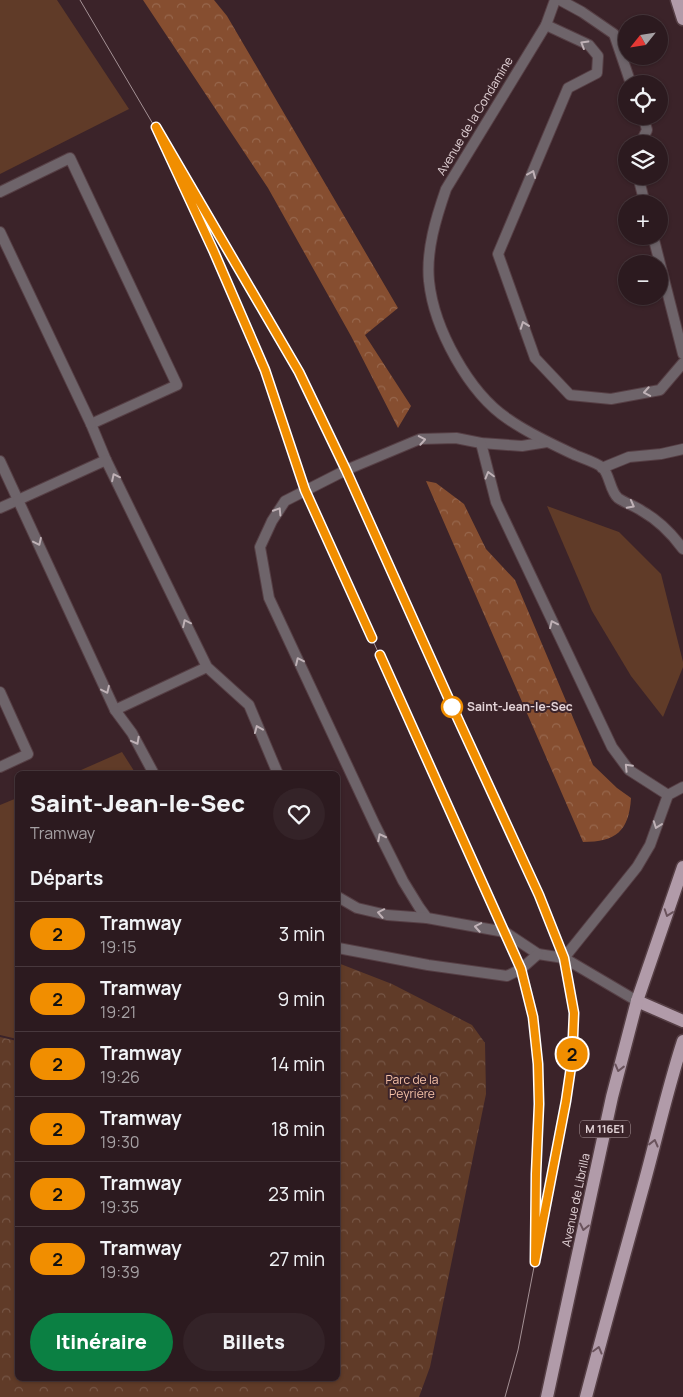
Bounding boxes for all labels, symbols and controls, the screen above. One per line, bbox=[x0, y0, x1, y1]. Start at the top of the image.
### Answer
north arrow bbox=[618, 15, 668, 65]
map controls bbox=[618, 15, 668, 305]
one-way arrow bbox=[581, 40, 590, 50]
street label: Avenue de la Condamine bbox=[432, 53, 517, 178]
button: locate bbox=[618, 75, 668, 125]
button: layers bbox=[618, 135, 668, 185]
one-way arrow bbox=[525, 170, 536, 179]
button: + bbox=[618, 195, 668, 245]
button: − bbox=[618, 255, 668, 305]
one-way arrow bbox=[520, 322, 530, 330]
one-way arrow bbox=[642, 387, 651, 397]
one-way arrow bbox=[418, 436, 427, 446]
one-way arrow bbox=[484, 471, 495, 480]
one-way arrow bbox=[110, 473, 121, 482]
one-way arrow bbox=[626, 499, 635, 509]
one-way arrow bbox=[272, 507, 282, 516]
one-way arrow bbox=[31, 537, 42, 546]
one-way arrow bbox=[182, 619, 192, 628]
one-way arrow bbox=[549, 620, 560, 629]
one-way arrow bbox=[295, 658, 305, 667]
one-way arrow bbox=[100, 685, 110, 694]
marker: Saint-Jean-le-Sec bbox=[441, 696, 463, 718]
place label: Saint-Jean-le-Sec bbox=[467, 698, 573, 715]
one-way arrow bbox=[254, 725, 265, 734]
one-way arrow bbox=[130, 735, 140, 744]
one-way arrow bbox=[625, 764, 634, 773]
text: Saint-Jean-le-Sec bbox=[30, 786, 245, 819]
button: heart bbox=[273, 788, 325, 840]
one-way arrow bbox=[653, 820, 663, 829]
text: Tramway bbox=[30, 822, 95, 844]
one-way arrow bbox=[377, 833, 387, 842]
text: Départs bbox=[30, 865, 103, 891]
one-way arrow bbox=[376, 909, 385, 919]
one-way arrow bbox=[664, 909, 674, 917]
text: Tramway bbox=[100, 910, 182, 936]
text: 3 min bbox=[279, 921, 325, 947]
text: 2 bbox=[52, 922, 63, 946]
one-way arrow bbox=[474, 923, 483, 933]
text: 19:15 bbox=[100, 936, 136, 958]
text: Tramway bbox=[100, 975, 182, 1001]
text: 9 min bbox=[278, 986, 325, 1012]
text: 2 bbox=[52, 987, 63, 1011]
text: 19:21 bbox=[100, 1001, 136, 1023]
line badge: 2 bbox=[556, 1038, 588, 1070]
text: Tramway bbox=[100, 1040, 182, 1066]
text: 2 bbox=[567, 1042, 577, 1066]
text: 14 min bbox=[271, 1051, 325, 1077]
text: 2 bbox=[52, 1052, 63, 1076]
one-way arrow bbox=[615, 1064, 625, 1072]
text: 19:26 bbox=[100, 1066, 140, 1088]
park label: Parc de la Peyrière bbox=[386, 1071, 438, 1102]
text: Tramway bbox=[100, 1105, 182, 1131]
text: 18 min bbox=[271, 1116, 325, 1142]
text: 2 bbox=[52, 1117, 63, 1141]
road number: M 116E1 bbox=[580, 1120, 630, 1138]
text: 19:30 bbox=[100, 1131, 140, 1153]
one-way arrow bbox=[649, 1139, 659, 1147]
street label: Avenue de Librilla bbox=[557, 1151, 594, 1248]
text: Tramway bbox=[100, 1170, 182, 1196]
text: 23 min bbox=[268, 1181, 325, 1207]
text: 2 bbox=[52, 1182, 63, 1206]
text: 19:35 bbox=[100, 1196, 139, 1218]
one-way arrow bbox=[579, 1222, 590, 1231]
text: Tramway bbox=[100, 1235, 182, 1261]
text: 27 min bbox=[269, 1246, 325, 1272]
text: 2 bbox=[52, 1247, 63, 1271]
text: 19:39 bbox=[100, 1261, 140, 1283]
button: Itinéraire bbox=[30, 1313, 173, 1371]
button: Billets bbox=[183, 1313, 325, 1371]
one-way arrow bbox=[592, 1345, 603, 1354]

